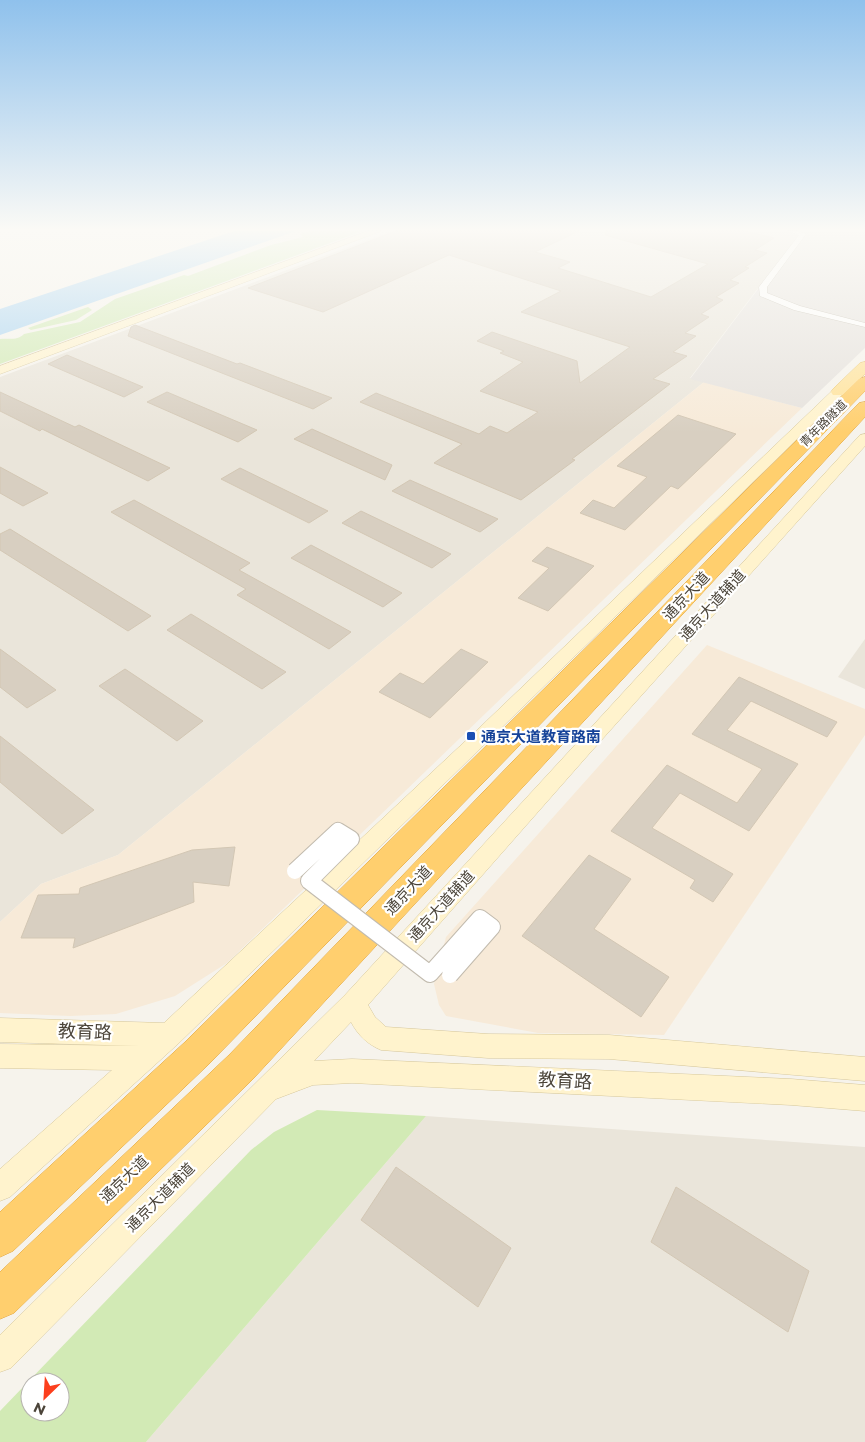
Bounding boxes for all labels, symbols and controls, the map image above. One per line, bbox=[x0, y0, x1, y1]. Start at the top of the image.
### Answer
street label: 青年路隧道 bbox=[796, 396, 850, 450]
street label: 通京大道辅道 bbox=[675, 565, 749, 645]
street label: 通京大道 bbox=[659, 568, 713, 624]
place label: 通京大道教育路南 bbox=[481, 727, 601, 746]
marker: 通京大道教育路南 bbox=[465, 730, 477, 742]
street label: 通京大道 bbox=[381, 862, 435, 918]
street label: 通京大道辅道 bbox=[404, 866, 478, 946]
street label: 教育路 bbox=[58, 1020, 112, 1044]
street label: 教育路 bbox=[537, 1069, 593, 1093]
street label: 通京大道 bbox=[96, 1151, 152, 1207]
street label: 通京大道辅道 bbox=[121, 1158, 199, 1236]
north arrow bbox=[20, 1372, 70, 1422]
text: N bbox=[31, 1398, 48, 1419]

